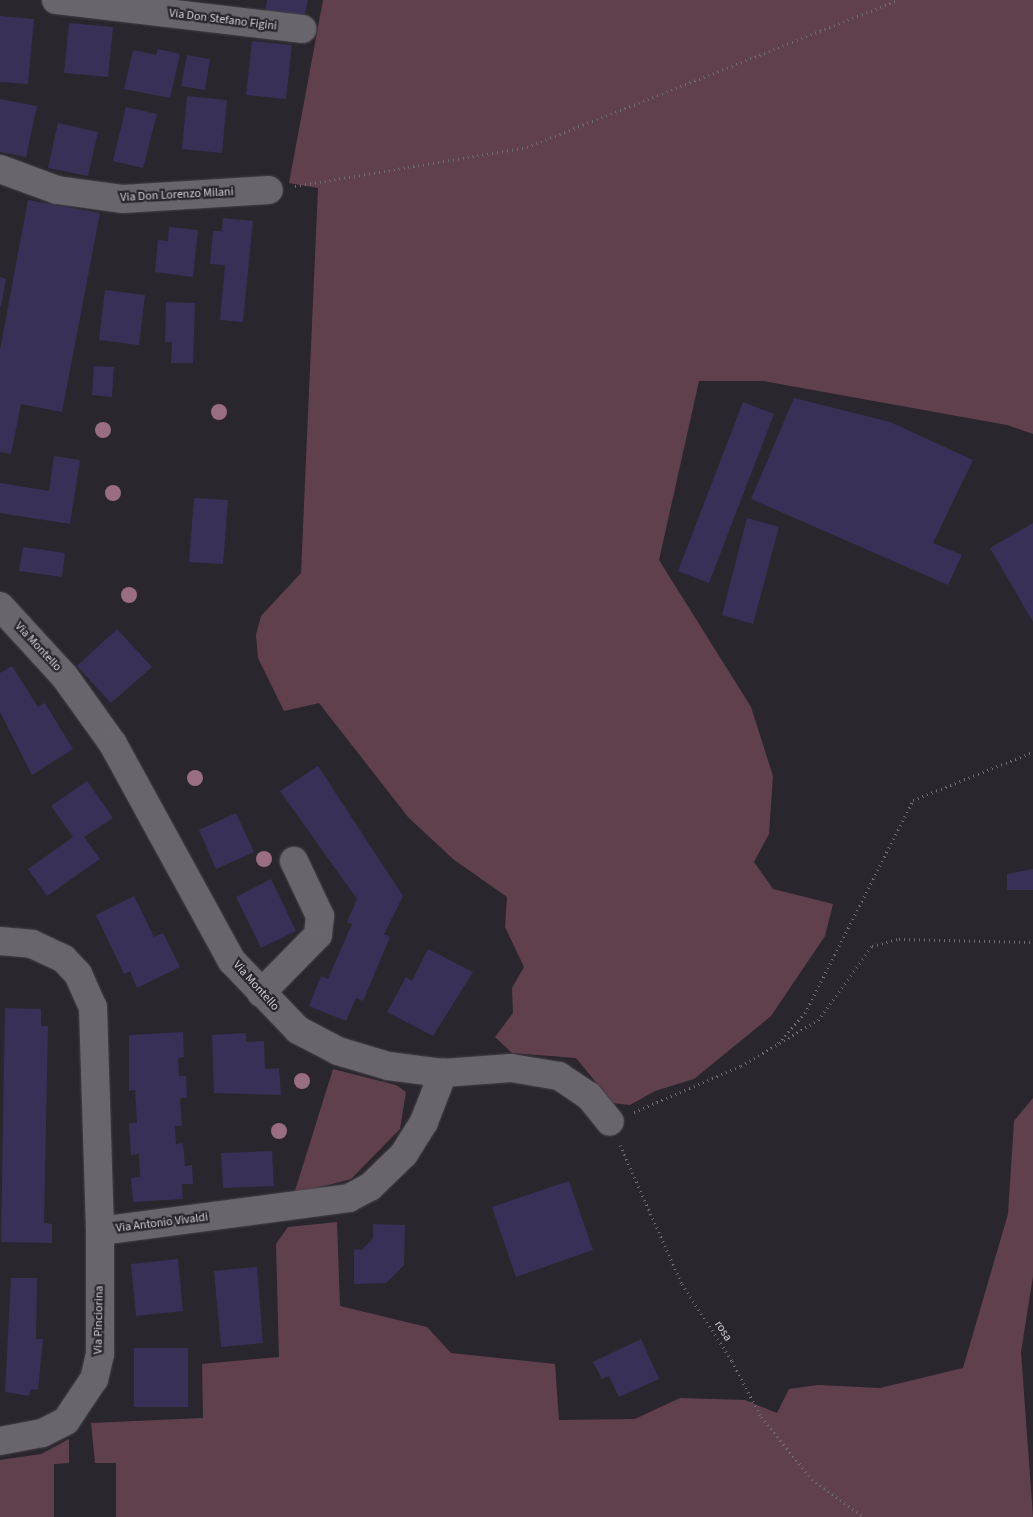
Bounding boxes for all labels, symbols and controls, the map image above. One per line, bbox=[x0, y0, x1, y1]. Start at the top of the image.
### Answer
street label: Via Don Stefano Figini bbox=[168, 6, 278, 34]
street label: Via Don Lorenzo Milani bbox=[120, 185, 234, 205]
street label: Via Montello bbox=[12, 619, 64, 675]
street label: Via Montello bbox=[230, 958, 282, 1014]
street label: Via Antonio Vivaldi bbox=[115, 1210, 209, 1236]
street label: Via Pinciorina bbox=[91, 1286, 107, 1354]
street label: rosa bbox=[711, 1318, 735, 1344]

